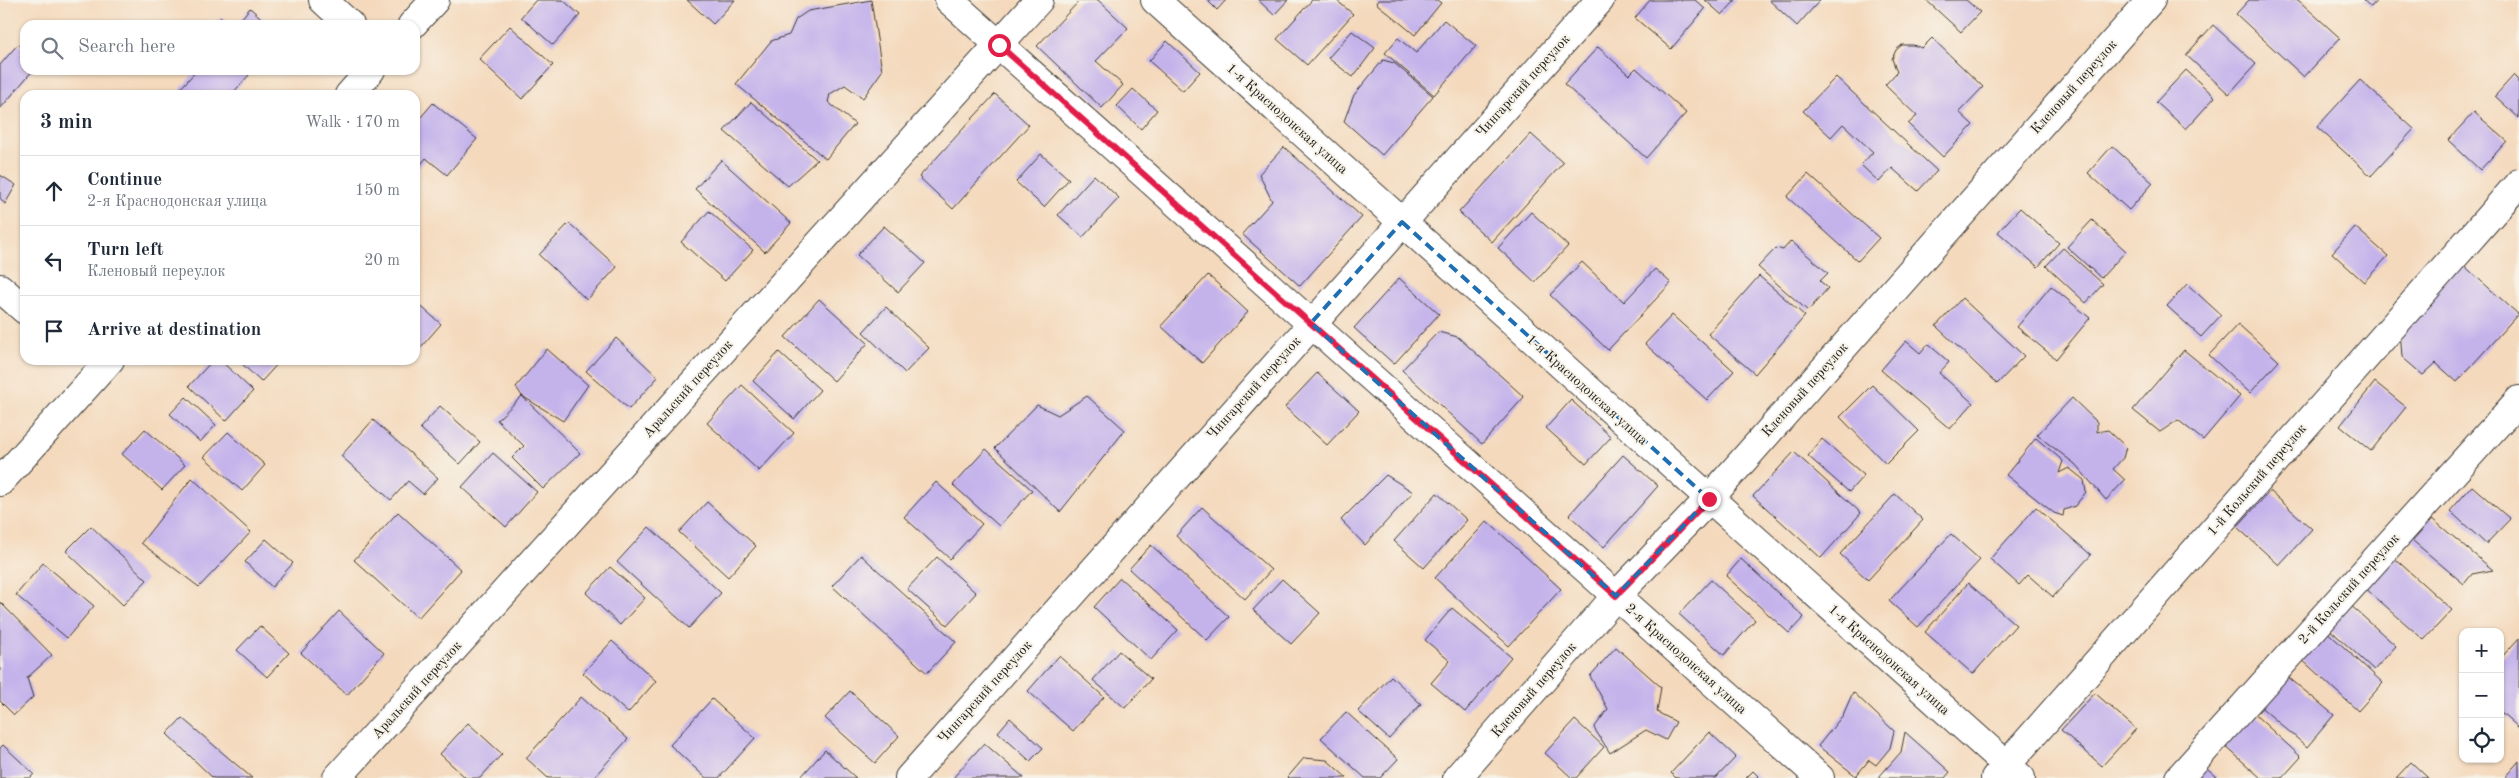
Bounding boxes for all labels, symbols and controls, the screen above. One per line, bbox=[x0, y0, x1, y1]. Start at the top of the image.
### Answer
search box bbox=[20, 20, 420, 75]
street label: Чингарский переулок bbox=[1473, 32, 1573, 140]
icon: search bbox=[38, 34, 66, 62]
route start bbox=[988, 34, 1011, 57]
street label: Кленовый переулок bbox=[2028, 37, 2120, 137]
text: Search here bbox=[78, 38, 175, 57]
street label: 1-я Краснодонская улица bbox=[1224, 61, 1350, 177]
text: 3 min bbox=[40, 112, 93, 133]
text: Walk · 170 m bbox=[305, 115, 400, 131]
text: Continue bbox=[87, 171, 162, 190]
icon: ahead bbox=[40, 177, 68, 205]
text: 150 m bbox=[355, 183, 400, 199]
text: 2-я Краснодонская улица bbox=[87, 194, 267, 210]
text: Turn left bbox=[87, 241, 164, 260]
icon: left bbox=[40, 247, 68, 275]
text: 20 m bbox=[364, 253, 400, 269]
text: Кленовый переулок bbox=[87, 264, 226, 280]
icon: arrive bbox=[40, 317, 68, 345]
text: Arrive at destination bbox=[87, 321, 261, 340]
street label: 1-я Краснодонская улица bbox=[1524, 332, 1650, 448]
street label: Чингарский переулок bbox=[1204, 334, 1304, 442]
street label: Аральский переулок bbox=[641, 337, 735, 441]
street label: Кленовый переулок bbox=[1759, 340, 1851, 440]
street label: 1-й Кольский переулок bbox=[2205, 421, 2309, 539]
route end bbox=[1698, 488, 1721, 511]
street label: 2-й Кольский переулок bbox=[2296, 531, 2402, 647]
street label: 2-я Краснодонская улица bbox=[1623, 601, 1749, 717]
street label: 1-я Краснодонская улица bbox=[1826, 602, 1952, 718]
map controls bbox=[2459, 628, 2504, 763]
button: + bbox=[2459, 628, 2504, 673]
street label: Аральский переулок bbox=[370, 638, 464, 742]
street label: Чингарский переулок bbox=[935, 638, 1035, 746]
street label: Кленовый переулок bbox=[1489, 640, 1579, 740]
button: − bbox=[2459, 673, 2504, 718]
button: locate bbox=[2459, 718, 2504, 763]

